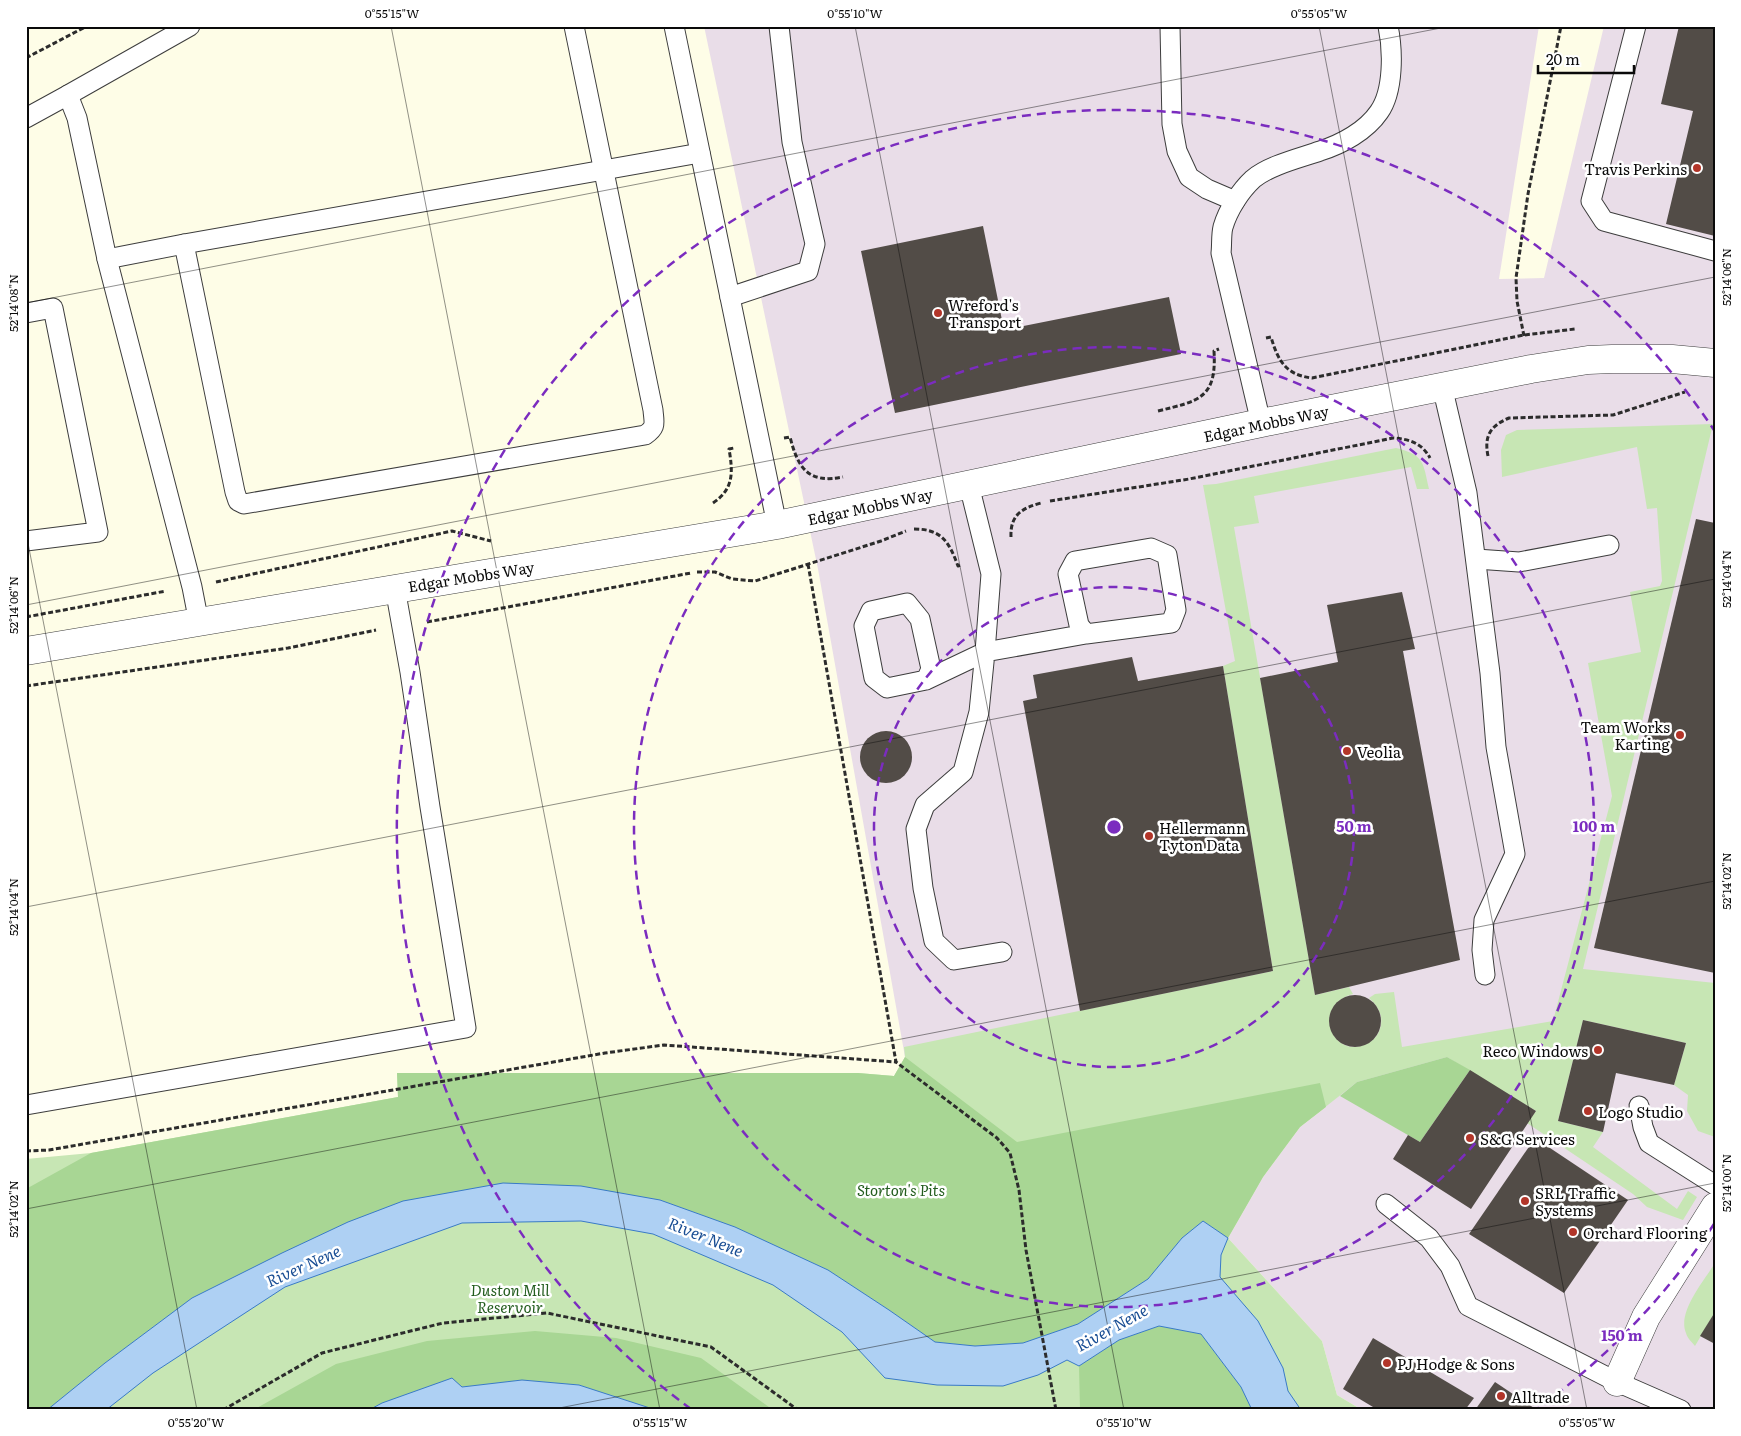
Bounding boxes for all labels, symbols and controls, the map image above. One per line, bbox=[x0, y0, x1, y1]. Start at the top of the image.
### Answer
text: 0°55'15"W bbox=[365, 4, 419, 22]
text: 0°55'10"W bbox=[827, 4, 883, 22]
text: 0°55'05"W bbox=[1291, 4, 1347, 22]
scale bar bbox=[1538, 42, 1635, 74]
text: 20 m bbox=[1546, 47, 1580, 70]
place label: Travis Perkins bbox=[1584, 157, 1687, 180]
marker: Travis Perkins bbox=[1691, 162, 1703, 174]
text: 52°14'06"N bbox=[1717, 248, 1735, 306]
text: 52°14'08"N bbox=[4, 274, 22, 332]
place label: Wreford's Transport bbox=[948, 293, 1021, 333]
marker: Wreford's Transport bbox=[932, 307, 944, 319]
street label: Edgar Mobbs Way bbox=[1201, 398, 1331, 447]
street label: Edgar Mobbs Way bbox=[805, 481, 935, 530]
text: 52°14'04"N bbox=[1717, 550, 1735, 608]
street label: Edgar Mobbs Way bbox=[406, 555, 536, 597]
text: 52°14'06"N bbox=[4, 576, 22, 634]
place label: Team Works Karting bbox=[1580, 715, 1671, 755]
marker: Team Works Karting bbox=[1674, 729, 1686, 741]
place label: Veolia bbox=[1357, 740, 1402, 763]
marker: Veolia bbox=[1341, 745, 1353, 757]
text: 50 m bbox=[1336, 814, 1372, 837]
text: 100 m bbox=[1573, 814, 1615, 837]
place label: Hellermann Tyton Data bbox=[1159, 816, 1246, 856]
centre of rings bbox=[1105, 818, 1123, 836]
marker: Hellermann Tyton Data bbox=[1143, 830, 1155, 842]
text: 52°14'02"N bbox=[1717, 852, 1735, 910]
text: 52°14'04"N bbox=[4, 878, 22, 936]
place label: Reco Windows bbox=[1482, 1039, 1588, 1062]
marker: Reco Windows bbox=[1592, 1044, 1604, 1056]
place label: Logo Studio bbox=[1598, 1100, 1684, 1123]
marker: Logo Studio bbox=[1582, 1105, 1594, 1117]
place label: S&G Services bbox=[1480, 1127, 1575, 1150]
marker: S&G Services bbox=[1464, 1132, 1476, 1144]
text: 52°14'00"N bbox=[1717, 1154, 1735, 1212]
park label: Storton's Pits bbox=[857, 1178, 945, 1201]
text: 52°14'02"N bbox=[4, 1180, 22, 1238]
place label: SRL Traffic Systems bbox=[1535, 1181, 1616, 1221]
marker: SRL Traffic Systems bbox=[1519, 1195, 1531, 1207]
water label: River Nene bbox=[665, 1210, 747, 1262]
place label: Orchard Flooring bbox=[1583, 1221, 1708, 1244]
marker: Orchard Flooring bbox=[1567, 1226, 1579, 1238]
water label: River Nene bbox=[262, 1238, 344, 1292]
park label: Duston Mill Reservoir bbox=[471, 1278, 550, 1318]
water label: River Nene bbox=[1070, 1297, 1152, 1357]
text: 150 m bbox=[1601, 1323, 1643, 1346]
place label: PJ Hodge & Sons bbox=[1397, 1352, 1515, 1375]
marker: PJ Hodge & Sons bbox=[1381, 1357, 1393, 1369]
place label: Alltrade bbox=[1511, 1385, 1570, 1408]
marker: Alltrade bbox=[1495, 1390, 1507, 1402]
text: 0°55'20"W bbox=[168, 1413, 224, 1431]
text: 0°55'15"W bbox=[633, 1413, 687, 1431]
text: 0°55'10"W bbox=[1096, 1413, 1152, 1431]
text: 0°55'05"W bbox=[1559, 1413, 1615, 1431]

